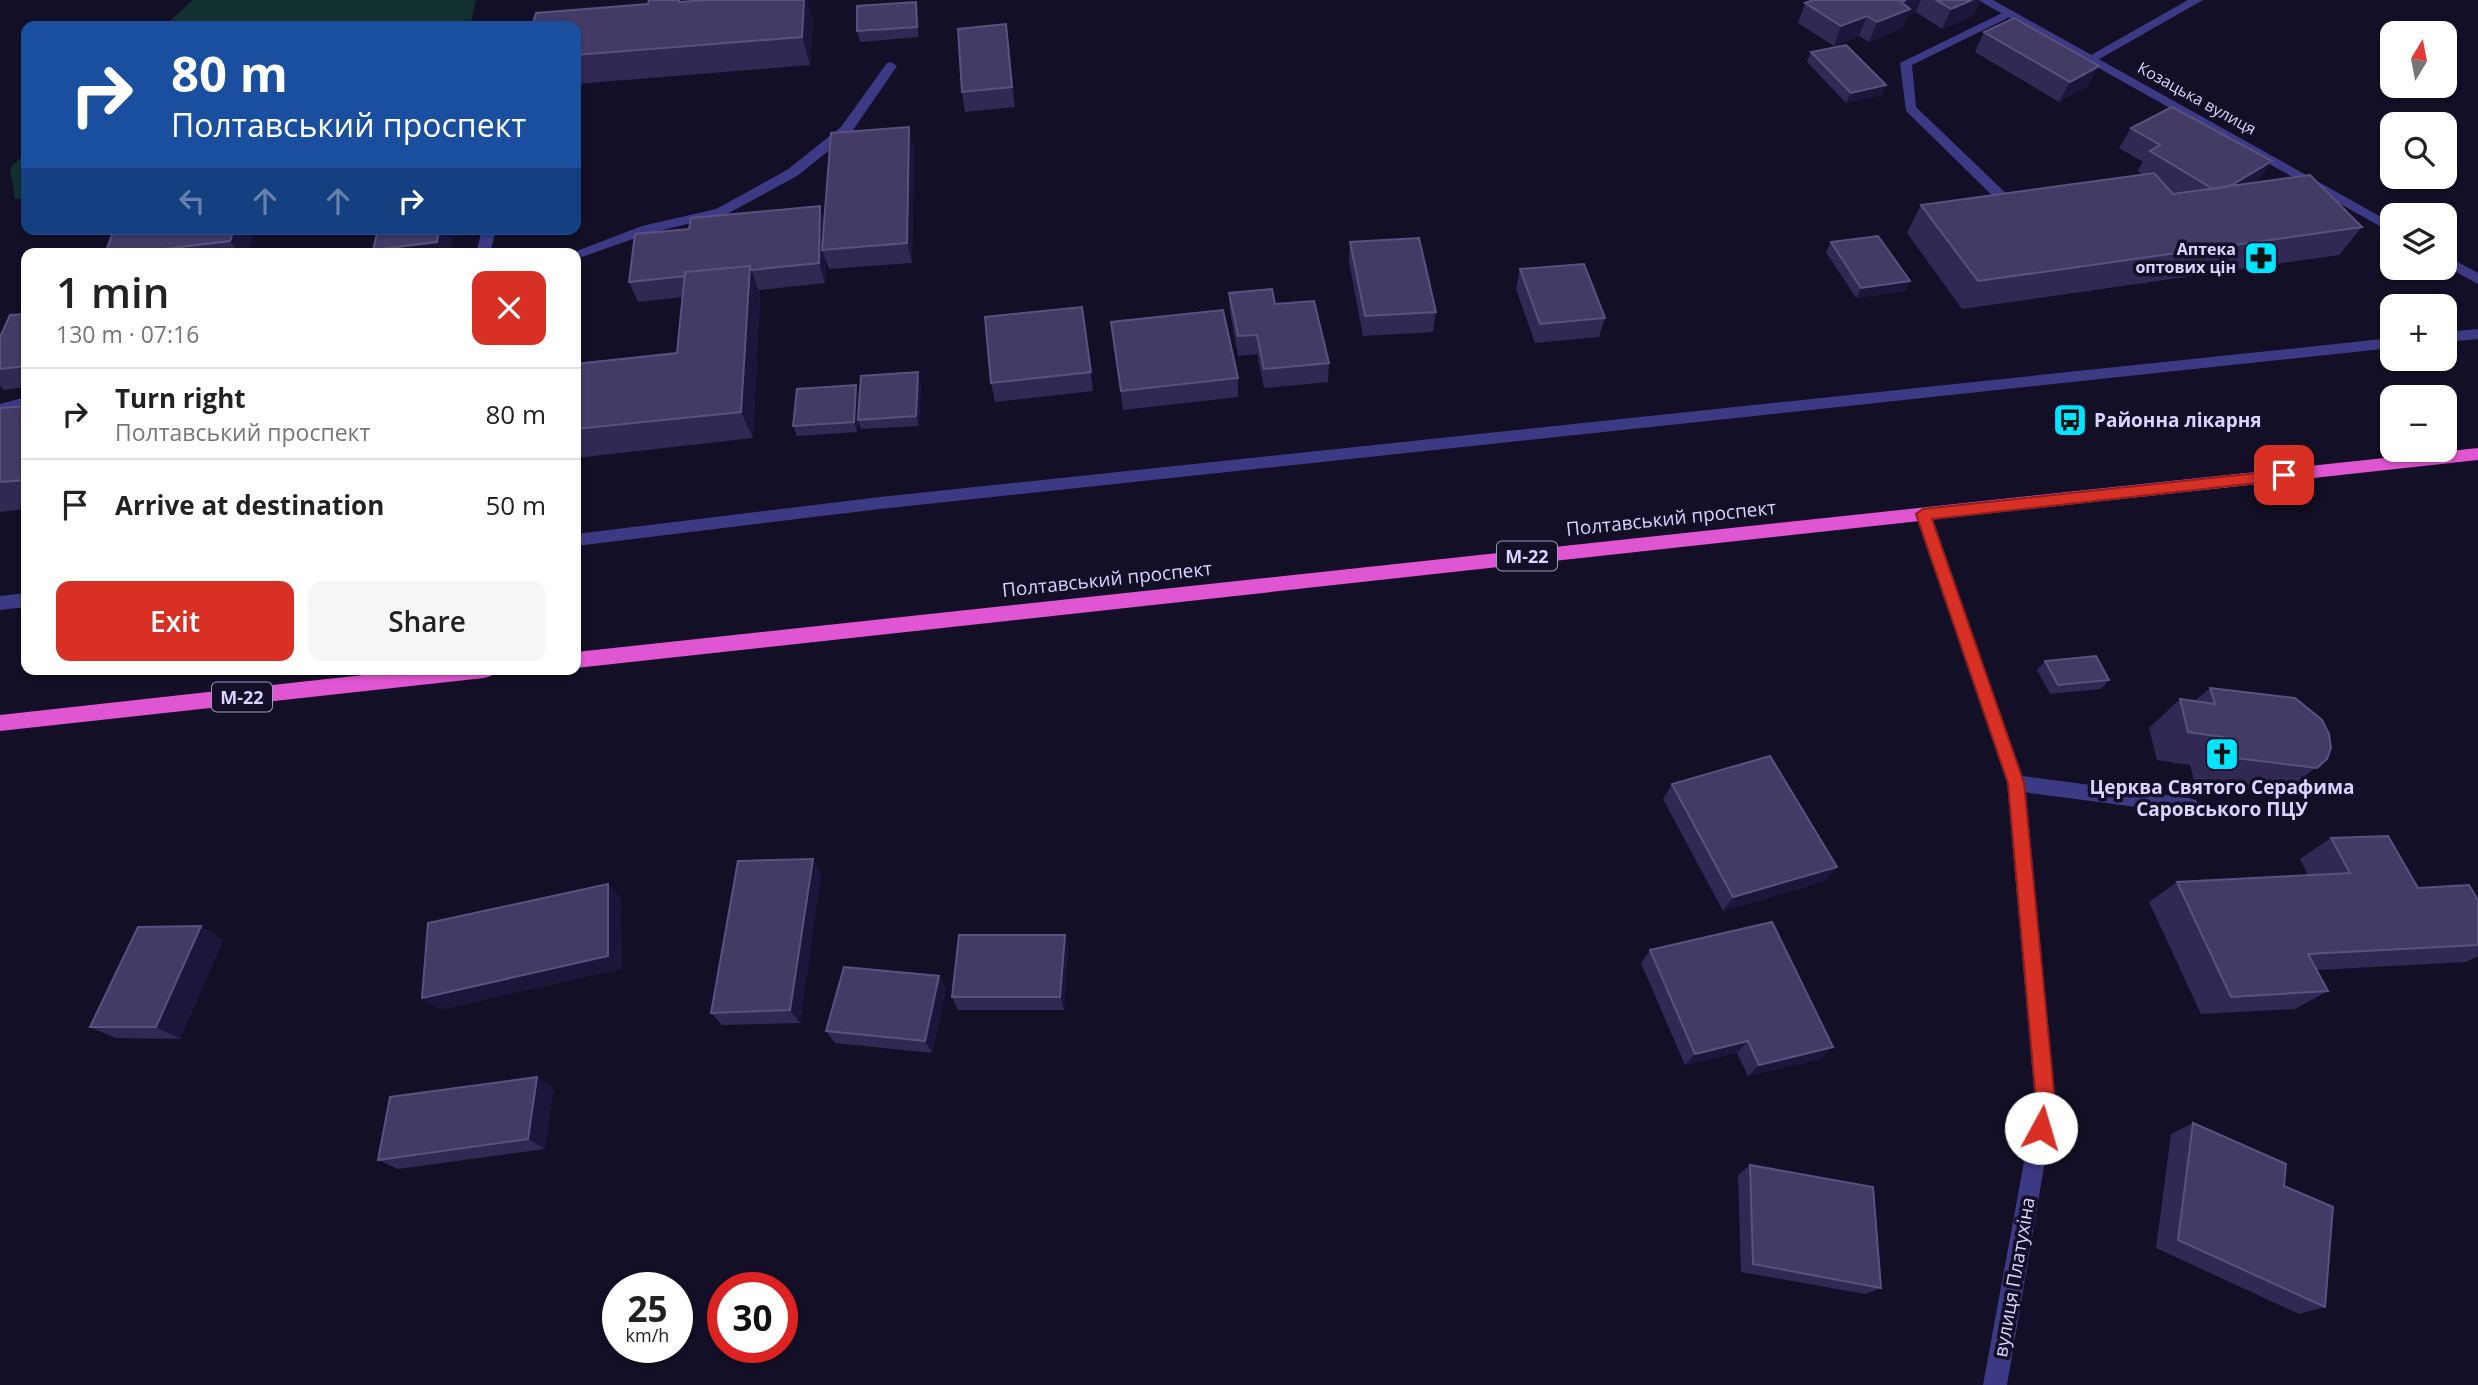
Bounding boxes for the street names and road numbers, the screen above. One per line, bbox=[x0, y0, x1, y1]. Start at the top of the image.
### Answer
street label: Козацька вулиця bbox=[2134, 56, 2260, 140]
street label: Полтавський проспект bbox=[1565, 494, 1777, 542]
road number: М-22 bbox=[1497, 542, 1557, 570]
street label: Полтавський проспект bbox=[1001, 555, 1213, 603]
road number: М-22 bbox=[212, 682, 272, 712]
street label: вулиця Платухіна bbox=[1987, 1195, 2041, 1359]

